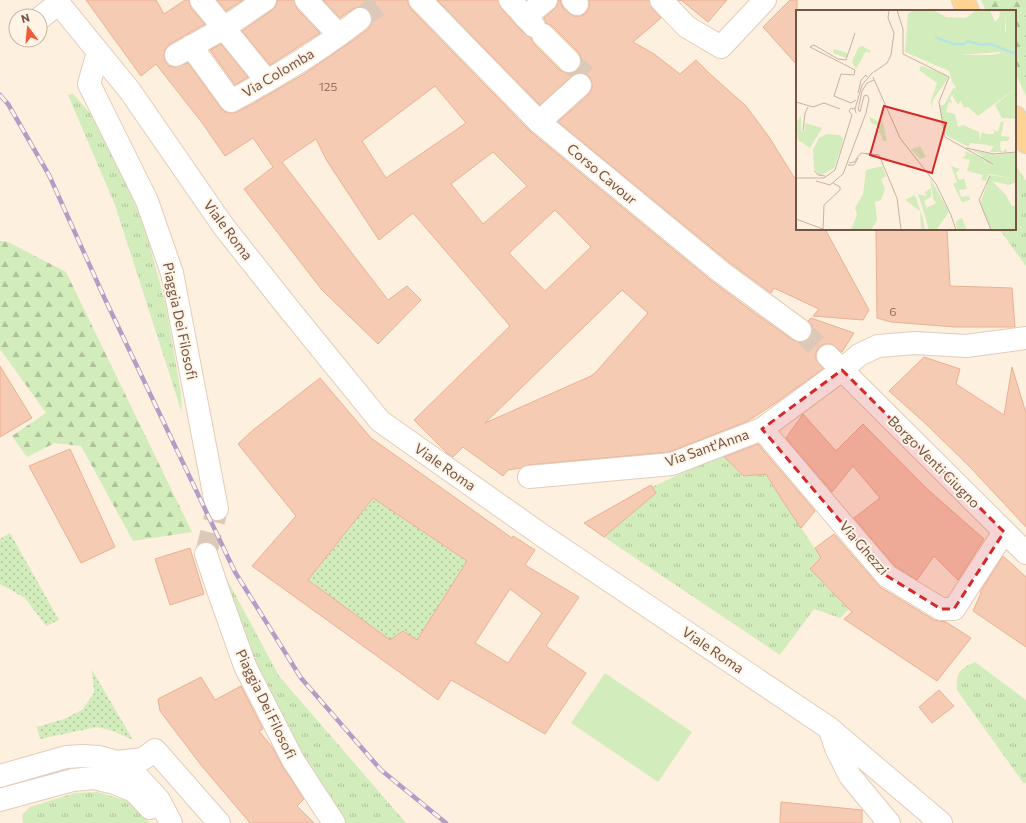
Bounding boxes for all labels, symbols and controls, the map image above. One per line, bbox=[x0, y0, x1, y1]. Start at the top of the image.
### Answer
north arrow bbox=[8, 8, 48, 48]
inset map bbox=[796, 10, 1016, 230]
text: N bbox=[19, 11, 31, 25]
street label: Via Colomba bbox=[239, 44, 317, 101]
house number: 125 bbox=[319, 79, 337, 93]
street label: Corso Cavour bbox=[564, 139, 641, 208]
street label: Viale Roma bbox=[200, 196, 257, 263]
street label: Piaggia Dei Filosofi bbox=[160, 261, 201, 381]
house number: 6 bbox=[889, 304, 897, 318]
street label: Borgo Venti Giugno bbox=[885, 412, 984, 511]
street label: Via Sant'Anna bbox=[663, 425, 751, 470]
street label: Viale Roma bbox=[411, 439, 479, 494]
street label: Via Ghezzi bbox=[836, 517, 893, 578]
street label: Viale Roma bbox=[679, 623, 747, 676]
street label: Piaggia Dei Filosofi bbox=[233, 646, 300, 761]

